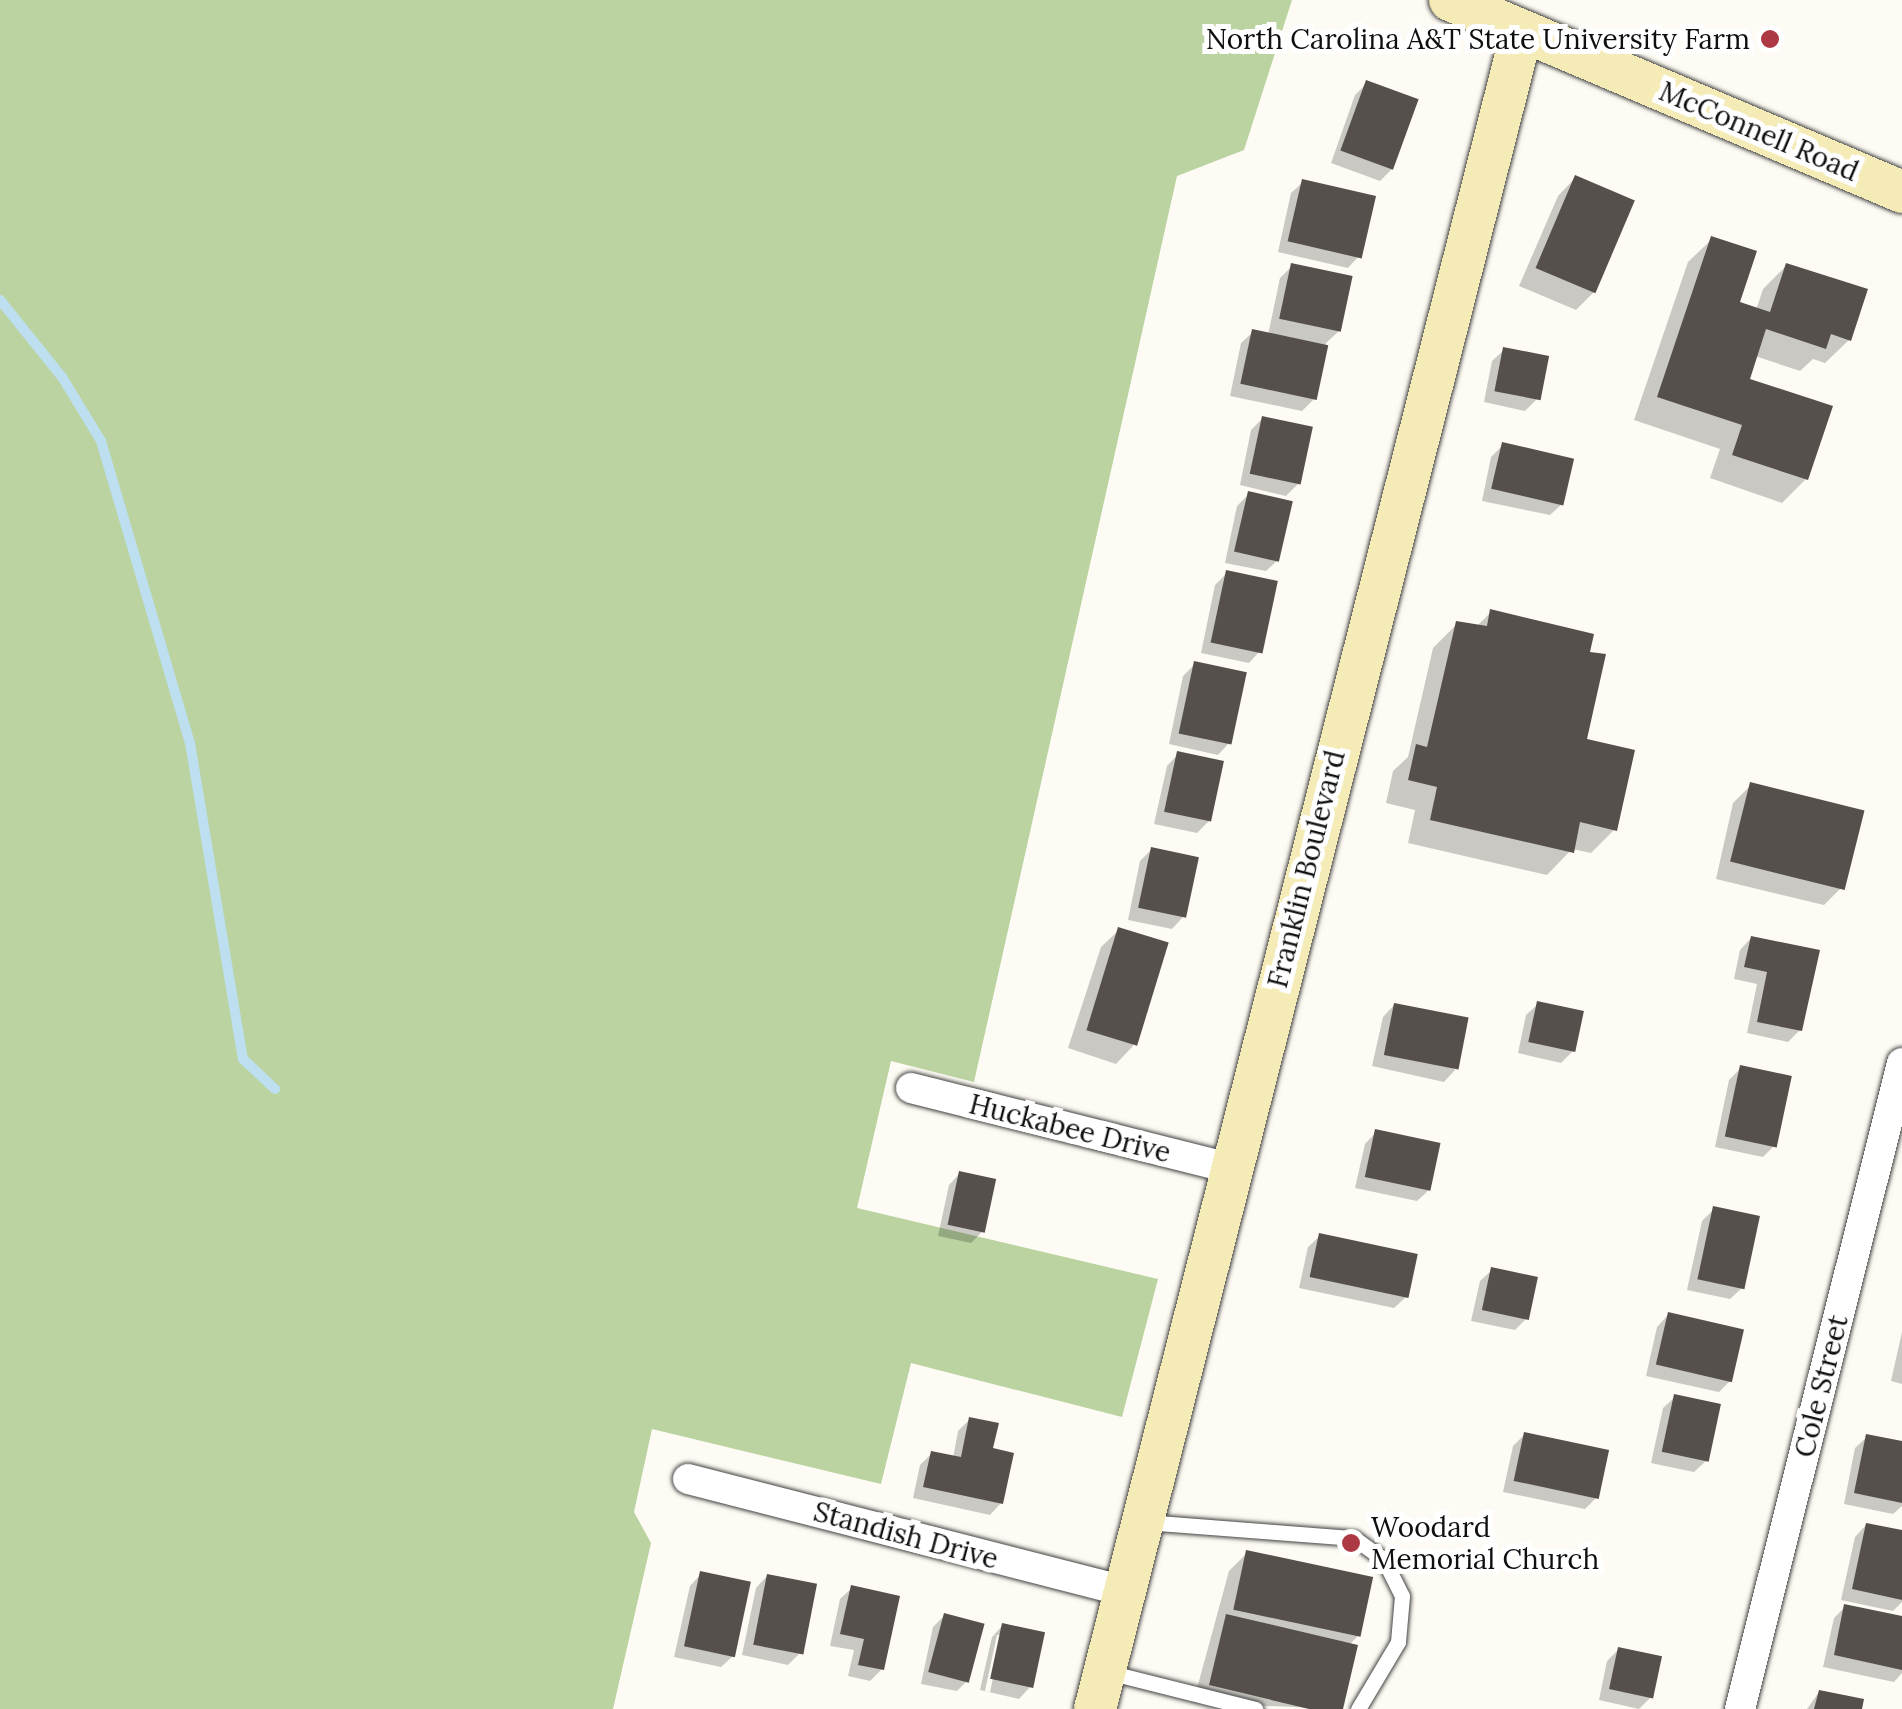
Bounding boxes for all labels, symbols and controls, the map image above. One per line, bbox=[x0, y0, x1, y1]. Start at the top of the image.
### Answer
place label: North Carolina A&T State University Farm bbox=[1206, 22, 1750, 56]
marker: North Carolina A&T State University Farm bbox=[1759, 28, 1781, 50]
street label: McConnell Road bbox=[1654, 74, 1864, 188]
street label: Franklin Boulevard bbox=[1260, 747, 1352, 991]
street label: Huckabee Drive bbox=[966, 1087, 1174, 1169]
street label: Cole Street bbox=[1787, 1311, 1855, 1461]
street label: Standish Drive bbox=[810, 1494, 1002, 1576]
place label: Woodard Memorial Church bbox=[1371, 1510, 1599, 1576]
marker: Woodard Memorial Church bbox=[1340, 1532, 1362, 1554]

